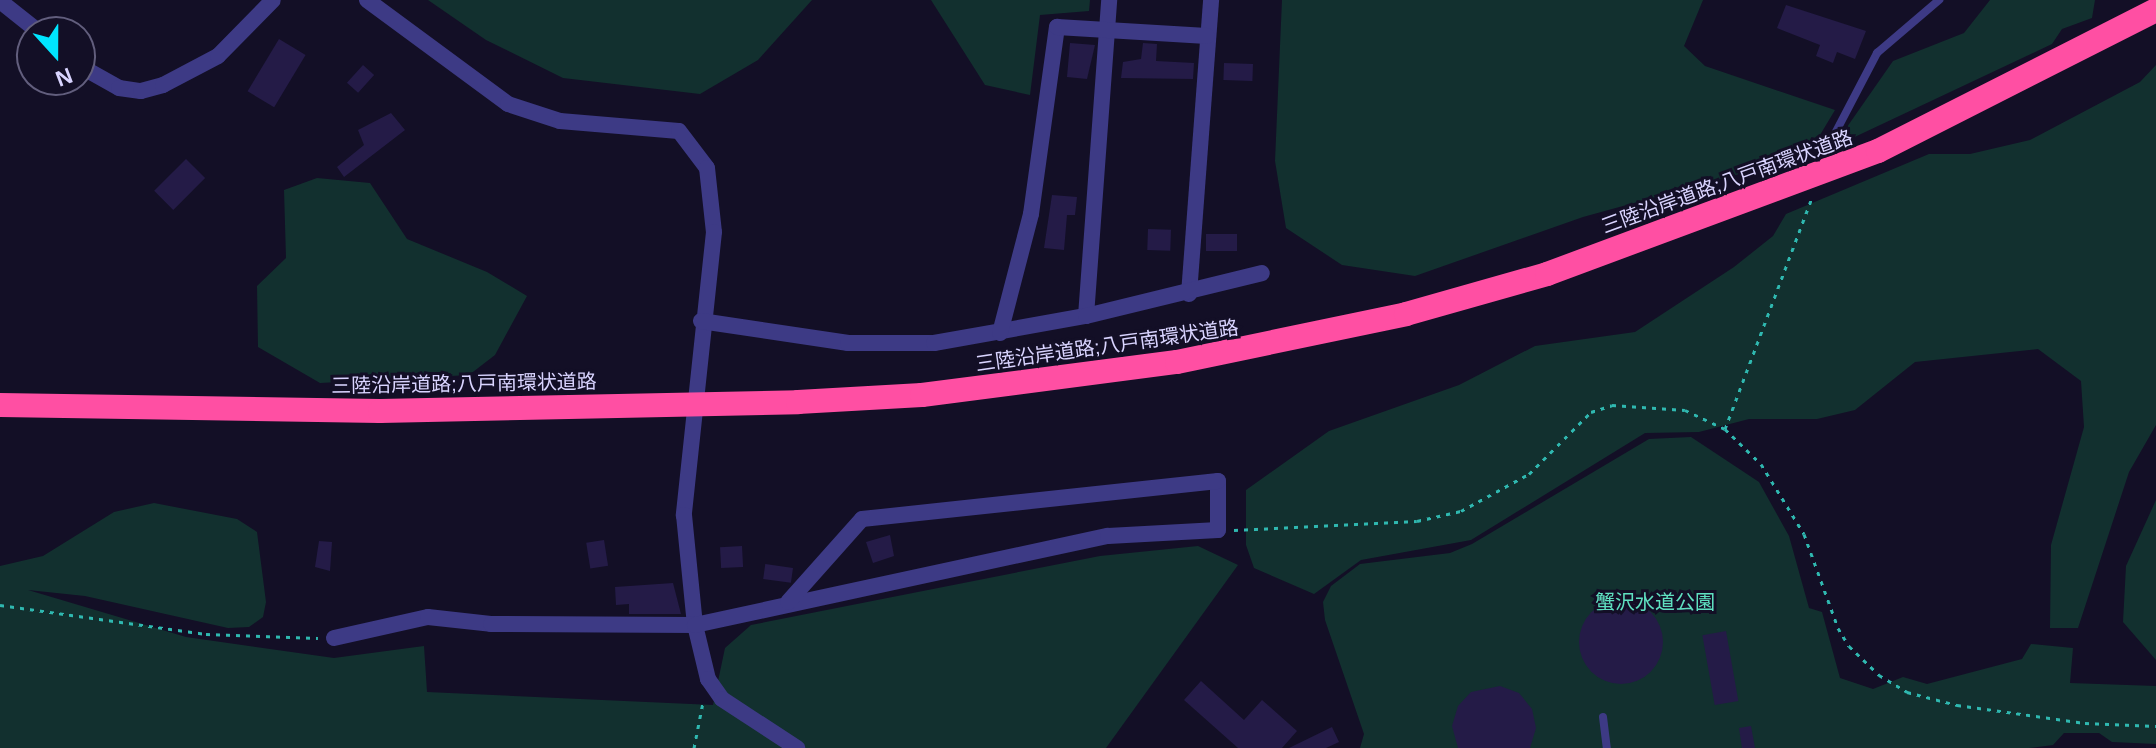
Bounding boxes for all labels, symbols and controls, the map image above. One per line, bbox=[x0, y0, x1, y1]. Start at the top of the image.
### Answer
north arrow bbox=[16, 16, 96, 96]
text: N bbox=[52, 62, 76, 92]
street label: 三陸沿岸道路;八戸南環状道路 bbox=[1598, 125, 1856, 239]
street label: 三陸沿岸道路;八戸南環状道路 bbox=[974, 316, 1240, 376]
street label: 三陸沿岸道路;八戸南環状道路 bbox=[331, 370, 597, 398]
park label: 蟹沢水道公園 bbox=[1595, 590, 1715, 614]

